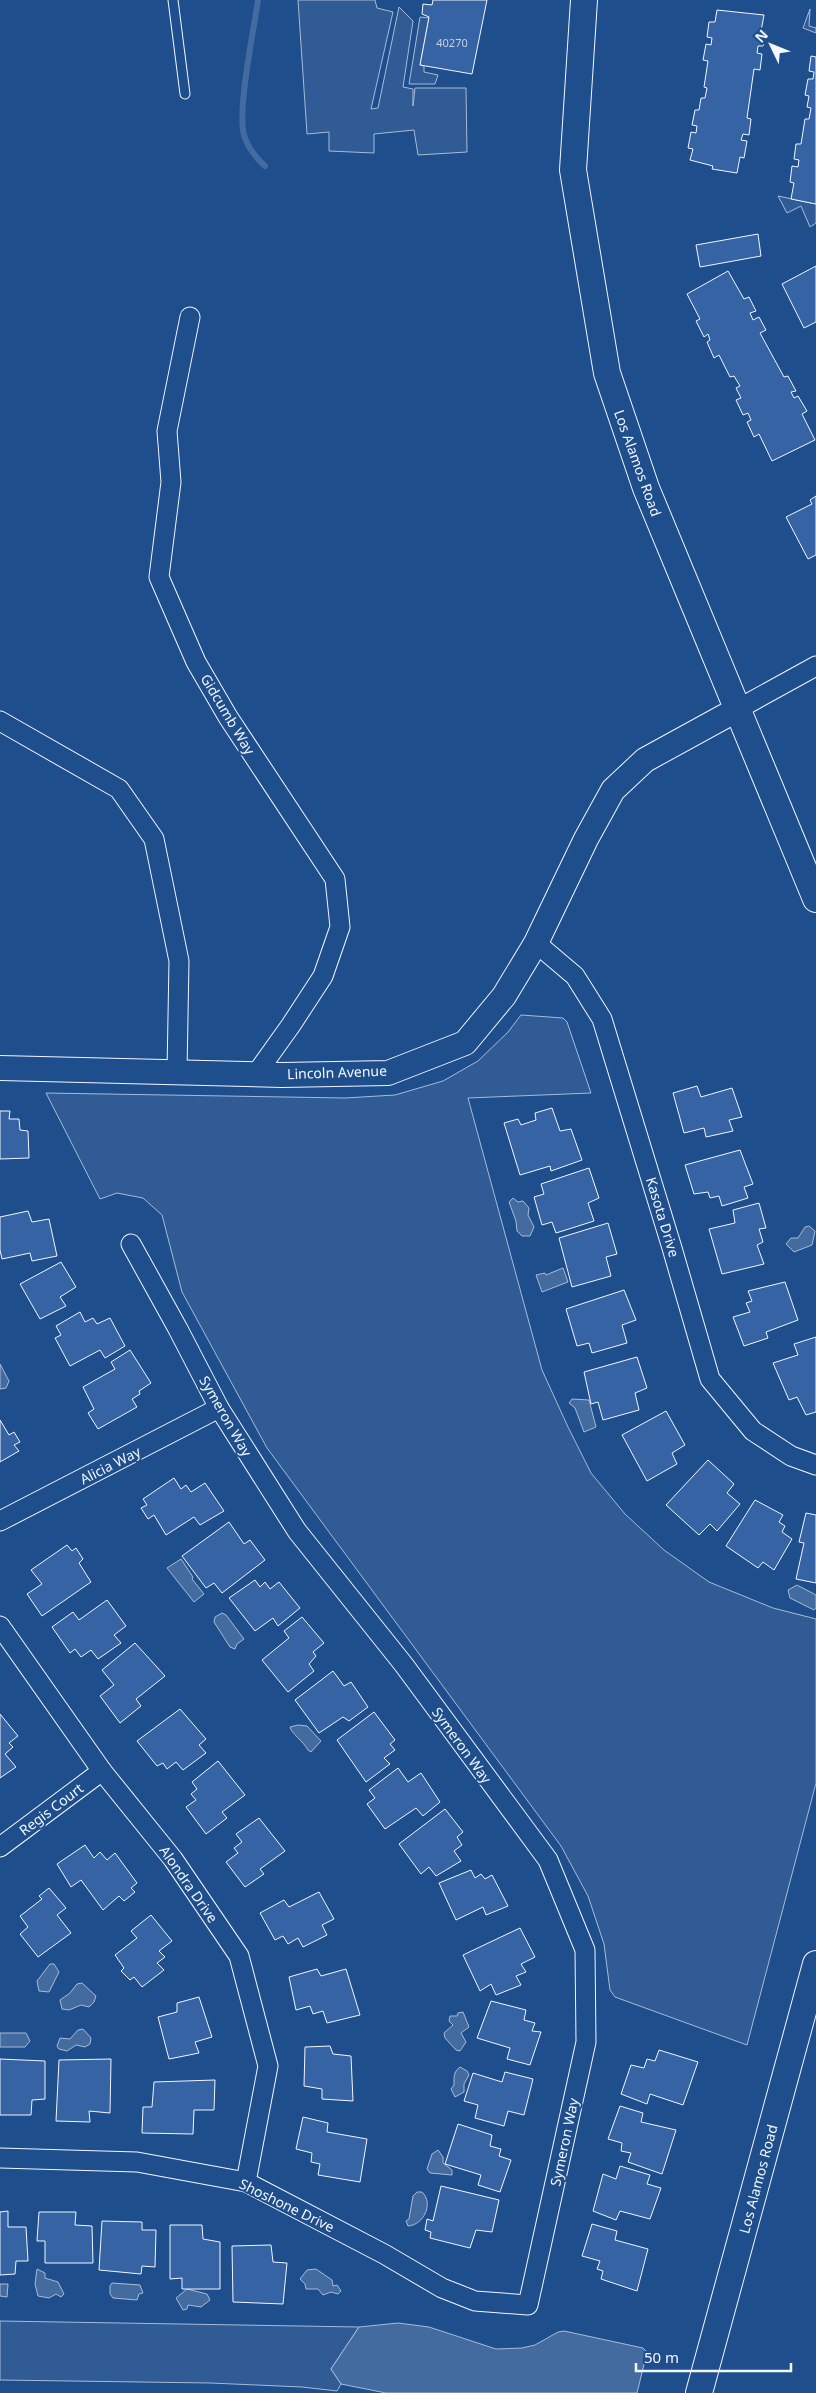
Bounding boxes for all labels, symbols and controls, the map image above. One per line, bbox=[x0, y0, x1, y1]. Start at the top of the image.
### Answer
north arrow bbox=[746, 20, 796, 70]
text: N bbox=[750, 25, 772, 46]
house number: 40270 bbox=[436, 35, 468, 50]
street label: Los Alamos Road bbox=[610, 407, 666, 519]
street label: Gidcumb Way bbox=[196, 670, 260, 759]
street label: Lincoln Avenue bbox=[287, 1061, 387, 1083]
street label: Kasota Drive bbox=[642, 1175, 684, 1259]
street label: Symeron Way bbox=[195, 1372, 257, 1460]
street label: Alicia Way bbox=[76, 1441, 144, 1488]
street label: Symeron Way bbox=[428, 1703, 497, 1788]
street label: Regis Court bbox=[15, 1779, 87, 1839]
street label: Alondra Drive bbox=[155, 1842, 223, 1926]
street label: Symeron Way bbox=[545, 2095, 583, 2188]
street label: Los Alamos Road bbox=[734, 2122, 782, 2236]
street label: Shoshone Drive bbox=[236, 2174, 338, 2236]
scale bar bbox=[636, 2340, 791, 2372]
text: 50 m bbox=[644, 2347, 679, 2367]

